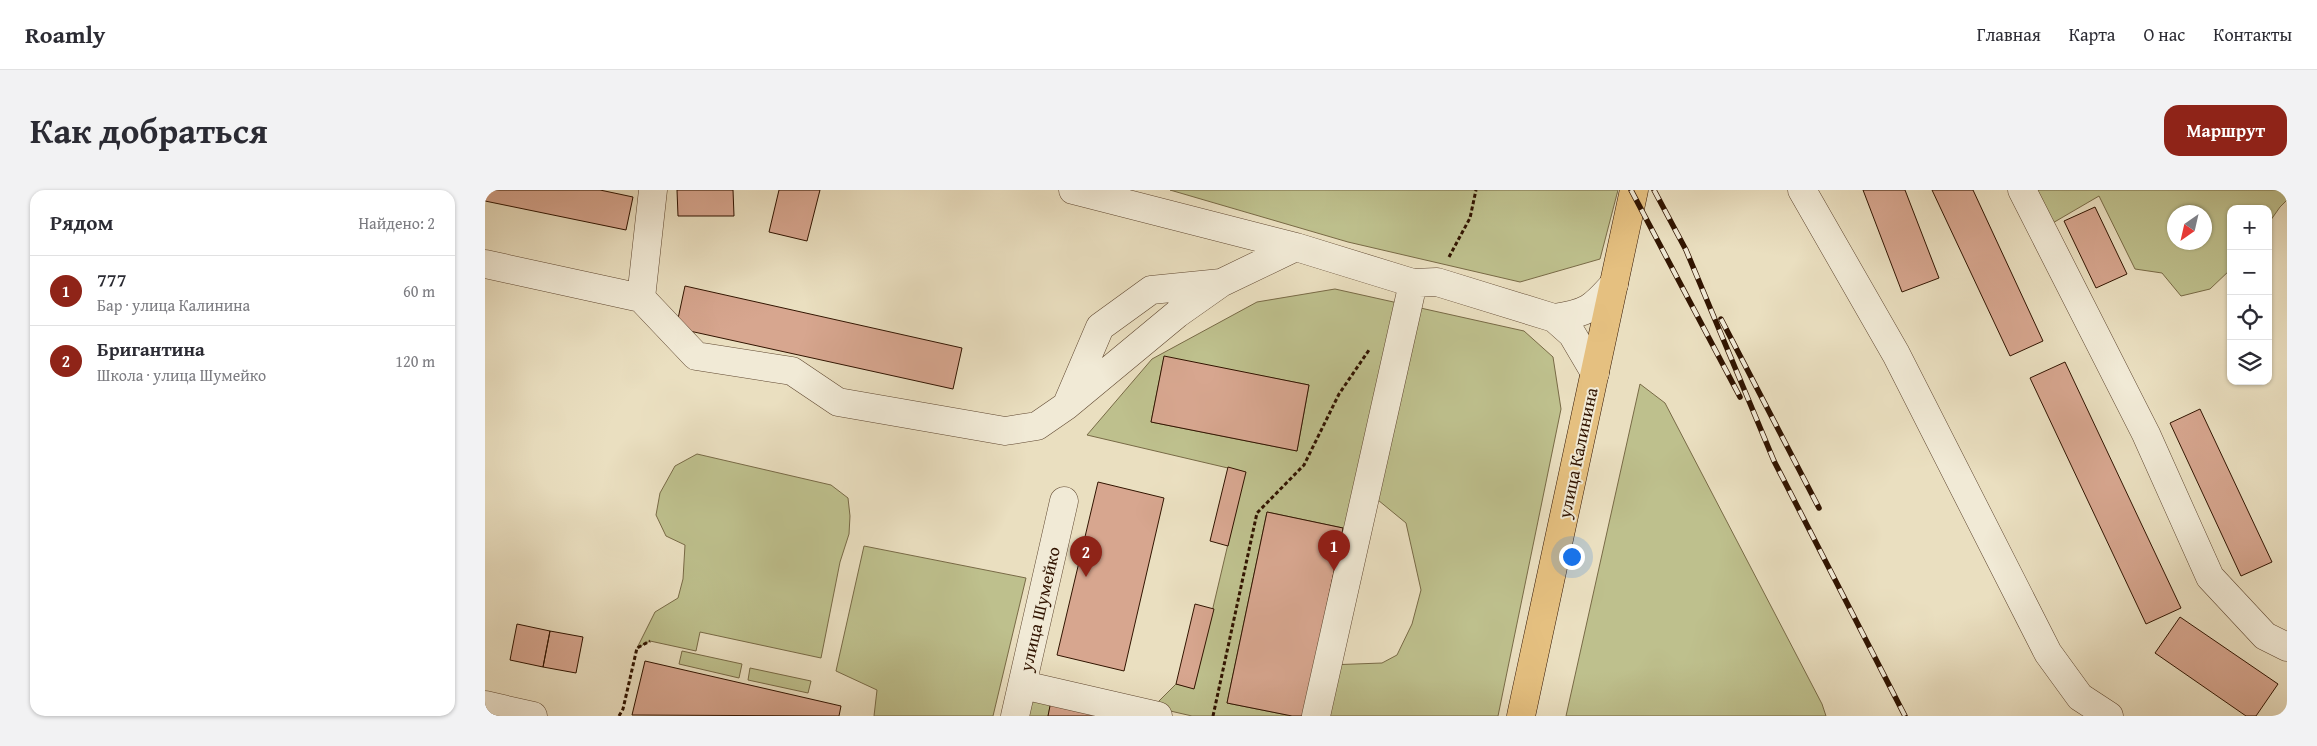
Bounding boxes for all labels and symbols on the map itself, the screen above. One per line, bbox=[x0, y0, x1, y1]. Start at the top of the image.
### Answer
north arrow bbox=[2167, 205, 2212, 250]
street label: улица Калинина bbox=[1550, 385, 1605, 522]
pin: 1 bbox=[1318, 530, 1350, 571]
pin: 2 bbox=[1070, 536, 1102, 577]
street label: улица Шумейко bbox=[1012, 544, 1067, 675]
your location bbox=[1559, 544, 1585, 570]

